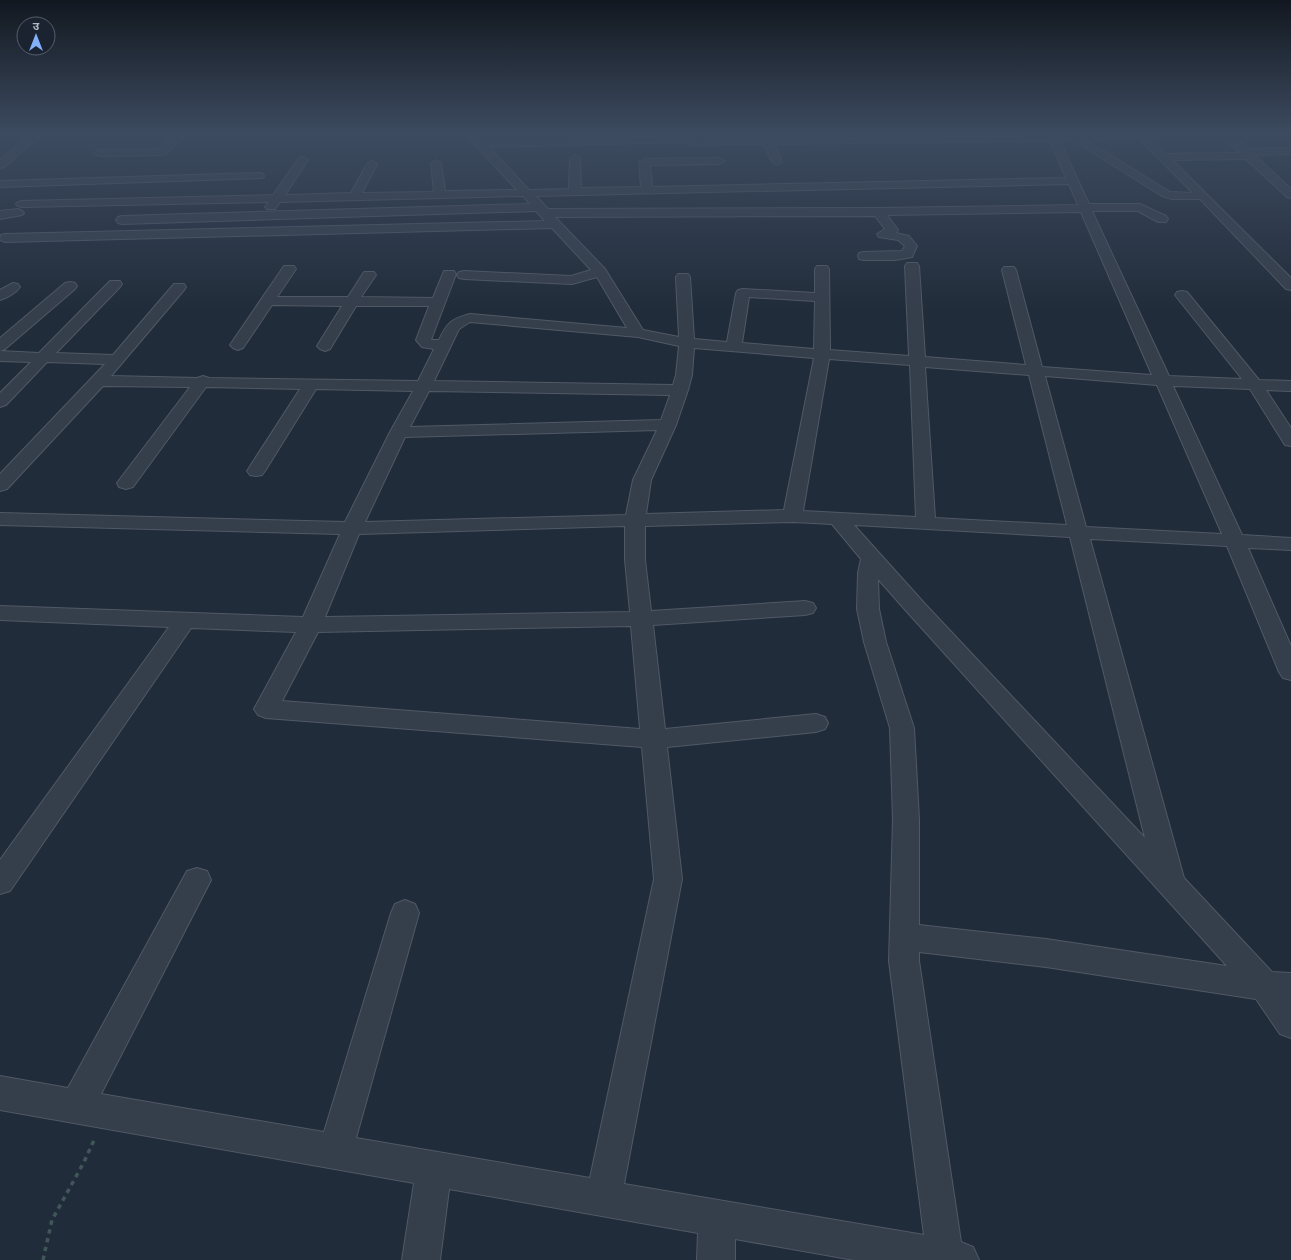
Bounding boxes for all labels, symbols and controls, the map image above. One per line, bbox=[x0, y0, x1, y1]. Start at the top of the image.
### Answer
north arrow bbox=[16, 16, 56, 56]
text: उ bbox=[33, 19, 40, 33]

